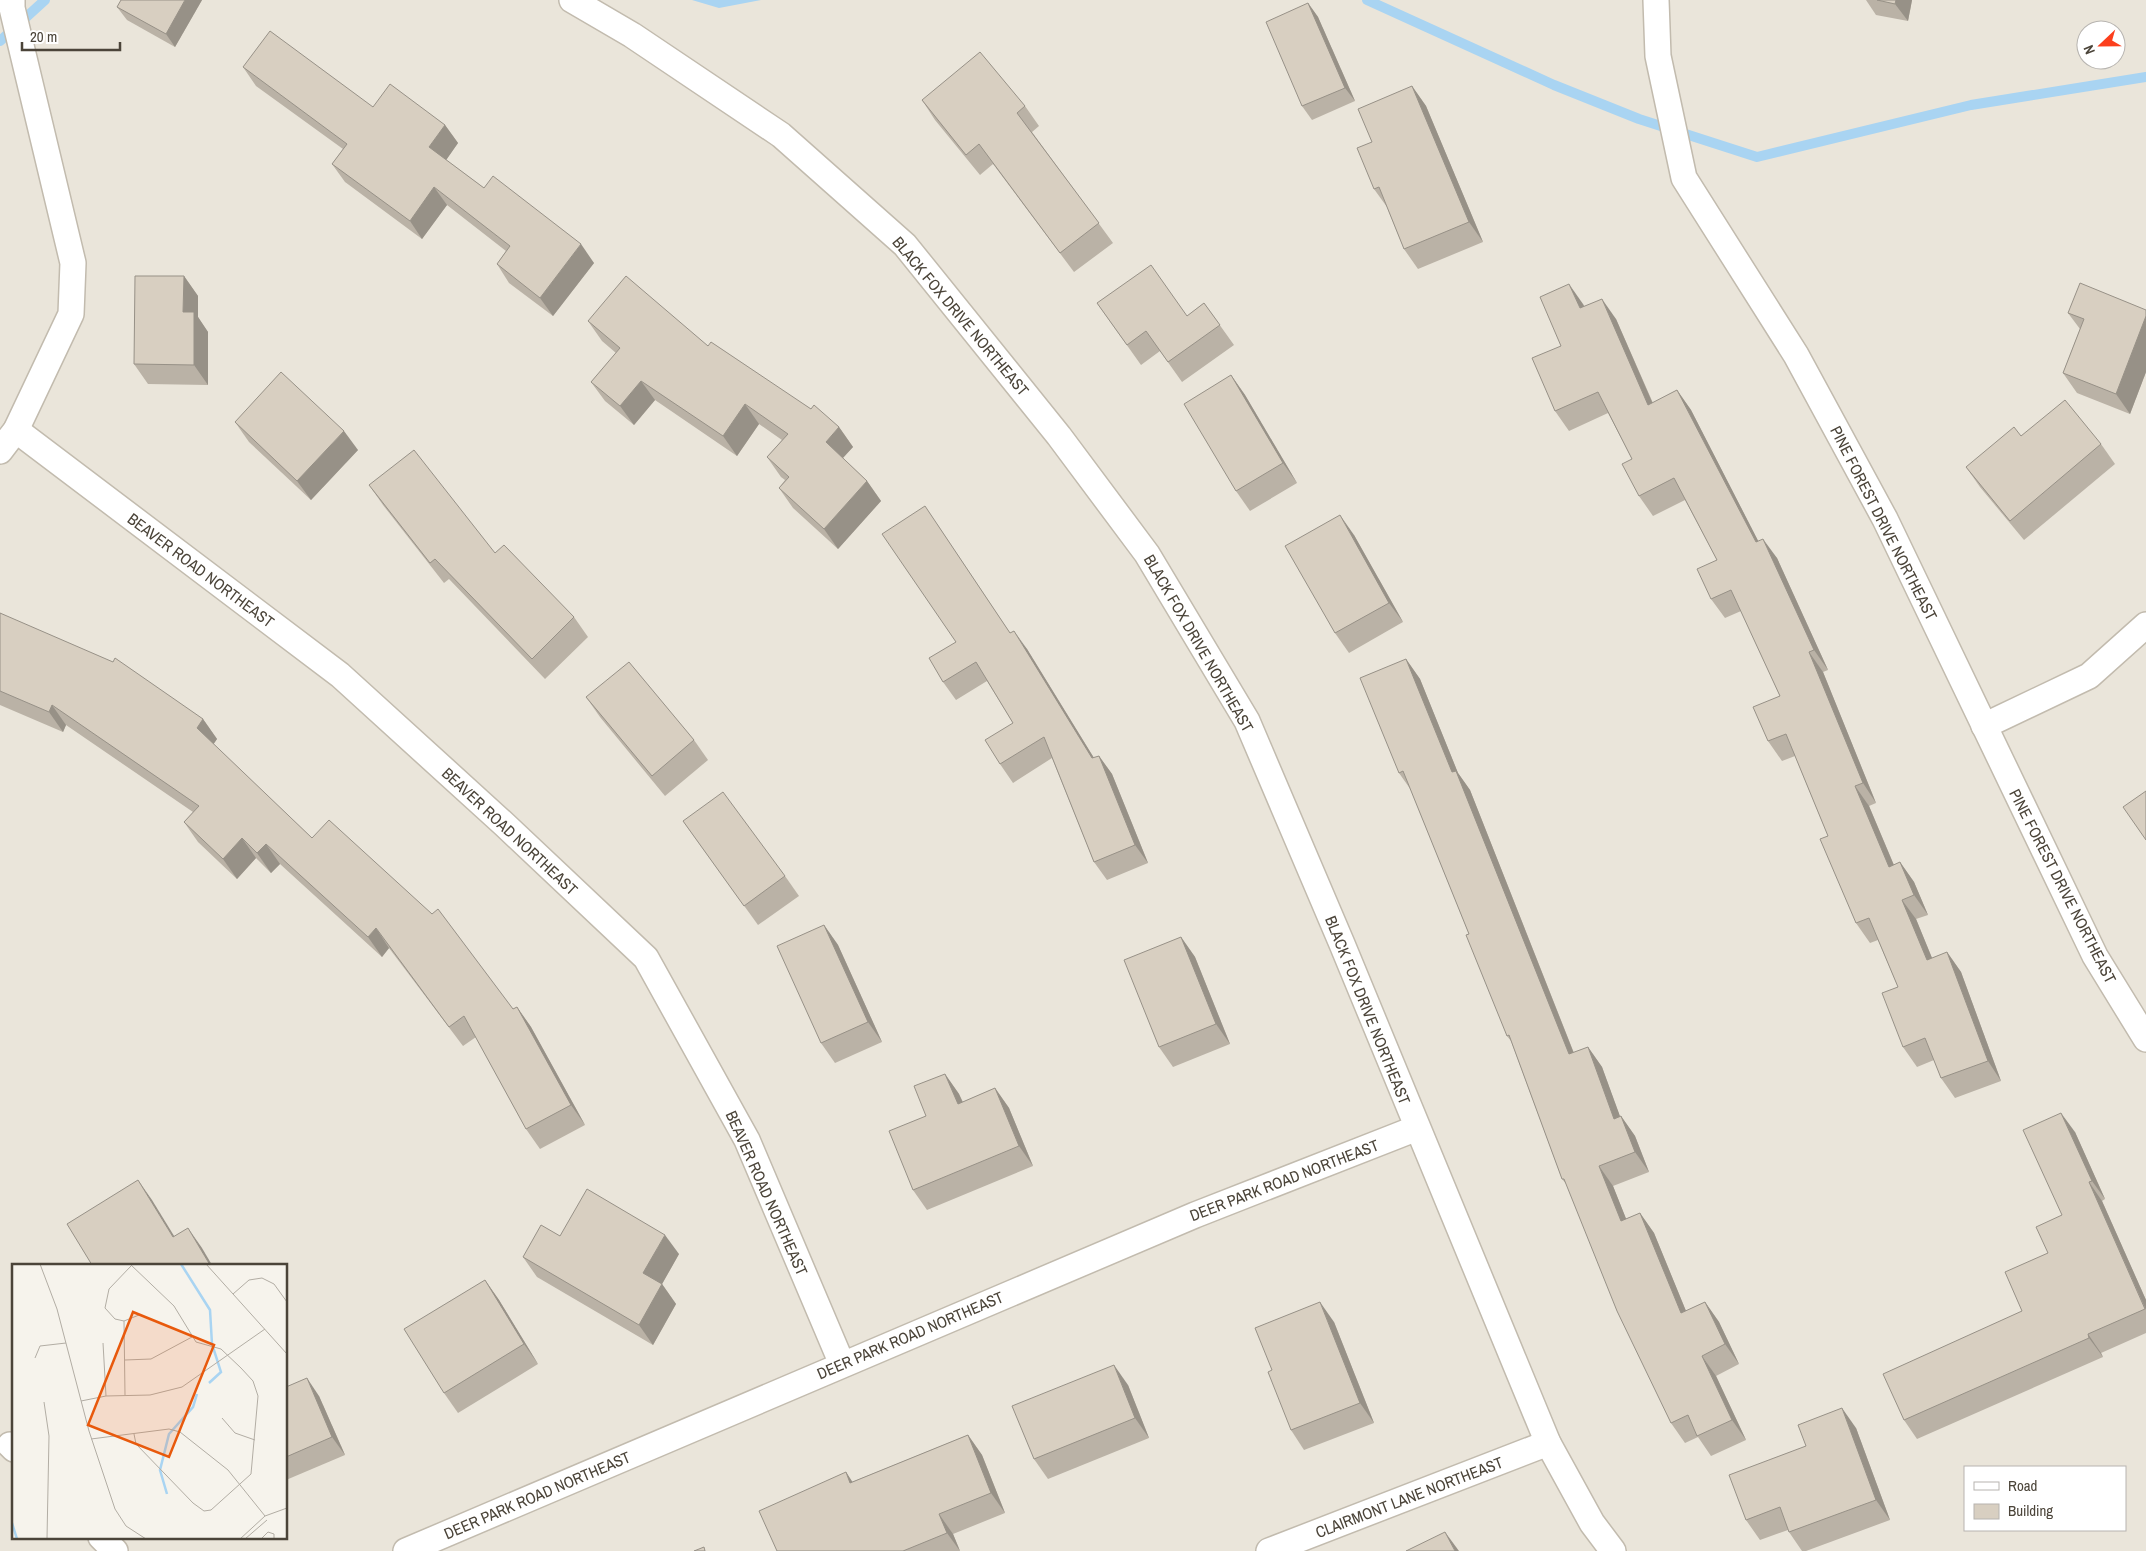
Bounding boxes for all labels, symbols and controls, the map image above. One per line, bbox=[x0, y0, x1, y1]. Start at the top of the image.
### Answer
scale bar bbox=[22, 20, 120, 52]
north arrow bbox=[2076, 20, 2126, 70]
text: 20 m bbox=[30, 26, 57, 47]
text: N bbox=[2079, 43, 2099, 57]
street label: BLACK FOX DRIVE NORTHEAST bbox=[888, 232, 1034, 400]
street label: PINE FOREST DRIVE NORTHEAST bbox=[1825, 422, 1943, 624]
street label: BEAVER ROAD NORTHEAST bbox=[123, 508, 279, 632]
street label: BLACK FOX DRIVE NORTHEAST bbox=[1139, 550, 1259, 736]
street label: BEAVER ROAD NORTHEAST bbox=[437, 762, 583, 900]
street label: PINE FOREST DRIVE NORTHEAST bbox=[2004, 785, 2122, 987]
street label: BLACK FOX DRIVE NORTHEAST bbox=[1320, 912, 1416, 1108]
street label: BEAVER ROAD NORTHEAST bbox=[721, 1107, 813, 1279]
street label: DEER PARK ROAD NORTHEAST bbox=[1186, 1134, 1382, 1226]
inset map bbox=[12, 1264, 288, 1538]
street label: DEER PARK ROAD NORTHEAST bbox=[813, 1286, 1007, 1384]
street label: DEER PARK ROAD NORTHEAST bbox=[440, 1446, 634, 1544]
street label: CLAIRMONT LANE NORTHEAST bbox=[1312, 1451, 1506, 1543]
legend bbox=[1964, 1466, 2126, 1531]
text: Road bbox=[2008, 1475, 2037, 1496]
text: Building bbox=[2008, 1500, 2053, 1521]

